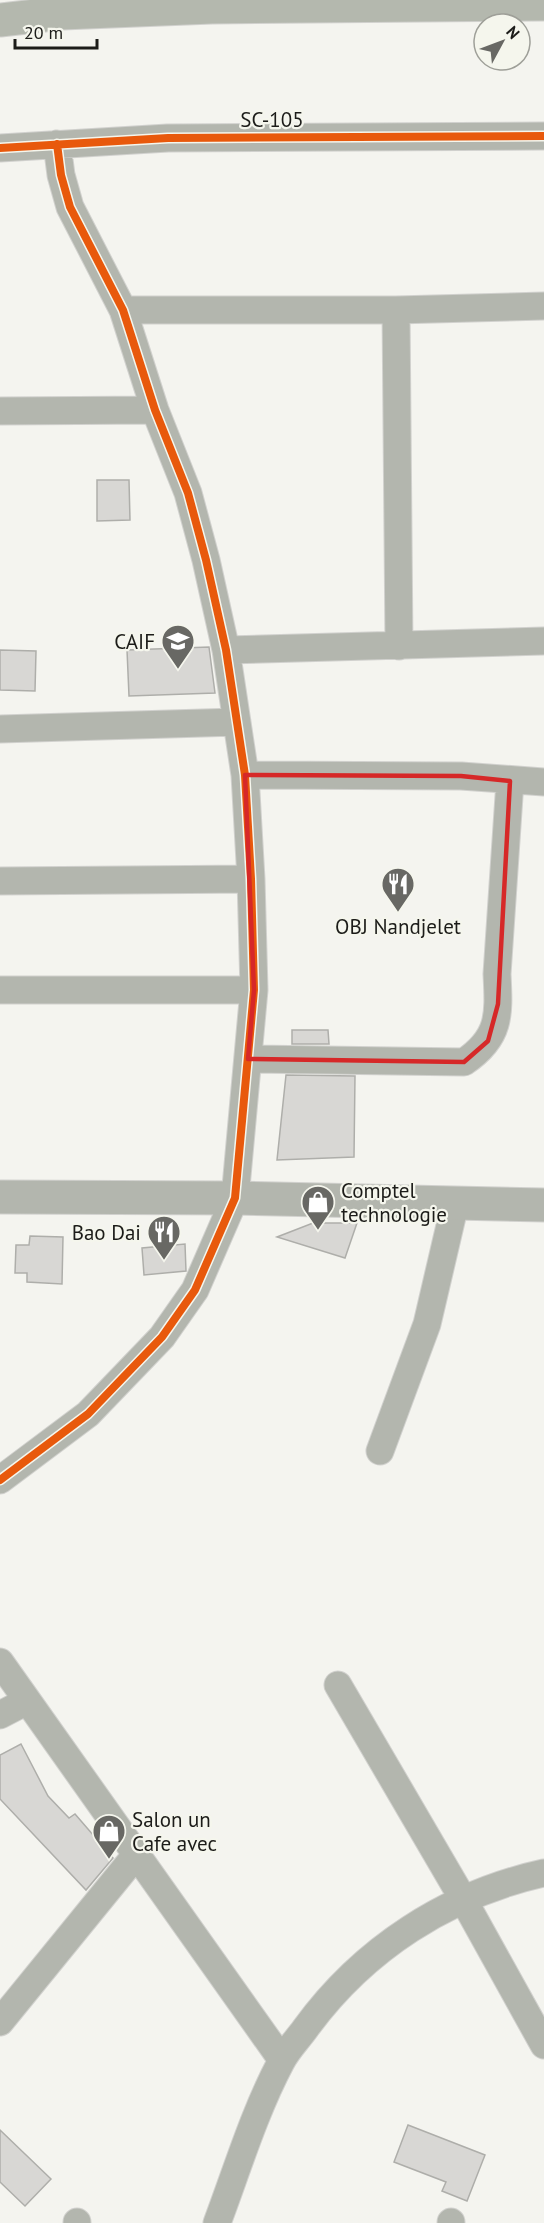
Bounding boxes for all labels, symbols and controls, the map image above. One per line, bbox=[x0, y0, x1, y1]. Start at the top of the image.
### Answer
scale bar bbox=[15, 12, 98, 50]
north arrow bbox=[472, 12, 532, 72]
text: 20 m bbox=[24, 21, 63, 44]
text: N bbox=[502, 22, 524, 43]
street label: SC-105 bbox=[240, 106, 304, 133]
school or university icon: CAIF bbox=[160, 623, 196, 670]
place label: CAIF bbox=[114, 628, 155, 655]
restaurant icon: OBJ Nandjelet bbox=[380, 866, 416, 913]
place label: OBJ Nandjelet bbox=[335, 913, 461, 940]
place label: Comptel technologie bbox=[341, 1177, 447, 1228]
shop icon: Comptel technologie bbox=[300, 1184, 336, 1231]
restaurant icon: Bao Dai bbox=[146, 1214, 182, 1261]
place label: Bao Dai bbox=[72, 1219, 141, 1246]
place label: Salon un Cafe avec bbox=[132, 1806, 217, 1857]
shop icon: Salon un Cafe avec bbox=[91, 1813, 127, 1860]

